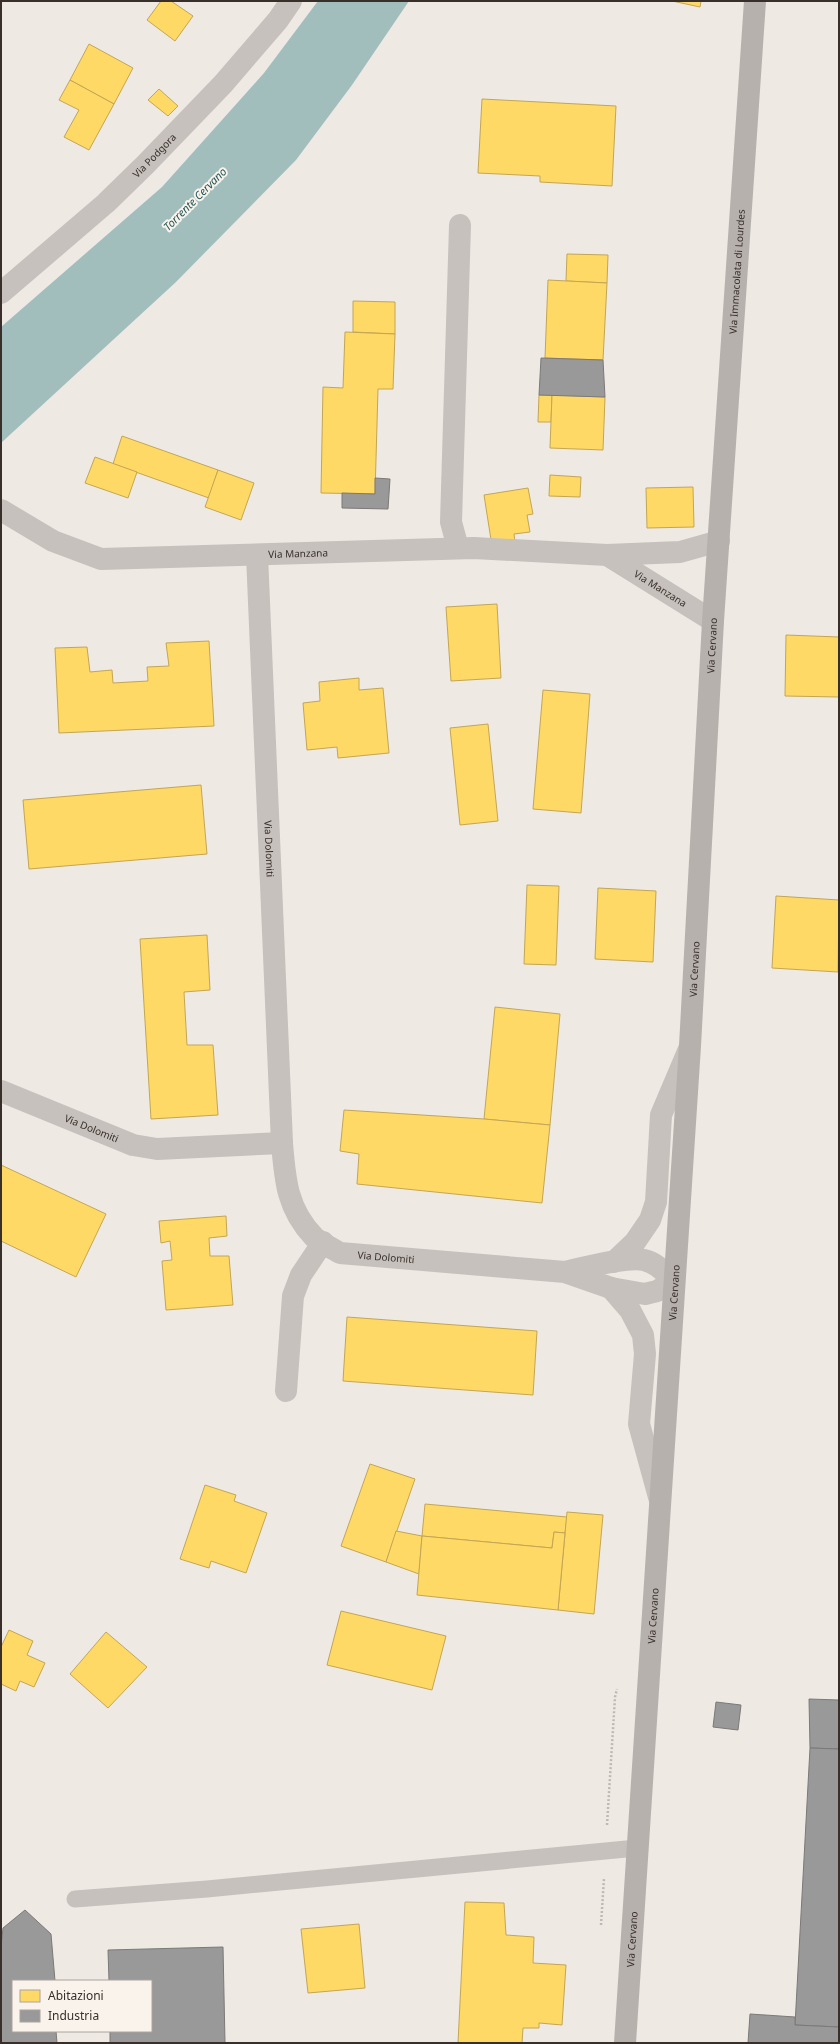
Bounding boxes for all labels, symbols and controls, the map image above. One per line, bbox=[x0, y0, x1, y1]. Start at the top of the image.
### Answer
street label: Via Podgora bbox=[129, 130, 179, 181]
water label: Torrente Cervano bbox=[160, 164, 230, 234]
street label: Via Immacolata di Lourdes bbox=[725, 209, 748, 334]
street label: Via Manzana bbox=[268, 545, 328, 561]
street label: Via Manzana bbox=[631, 567, 690, 610]
street label: Via Cervano bbox=[703, 617, 720, 674]
street label: Via Dolomiti bbox=[261, 820, 278, 878]
street label: Via Cervano bbox=[686, 941, 703, 998]
street label: Via Dolomiti bbox=[63, 1111, 121, 1145]
street label: Via Dolomiti bbox=[357, 1248, 415, 1266]
street label: Via Cervano bbox=[665, 1264, 683, 1321]
street label: Via Cervano bbox=[644, 1588, 662, 1644]
street label: Via Cervano bbox=[623, 1911, 641, 1968]
legend bbox=[12, 1980, 152, 2032]
text: Abitazioni bbox=[48, 1987, 104, 2004]
text: Industria bbox=[48, 2007, 99, 2024]

